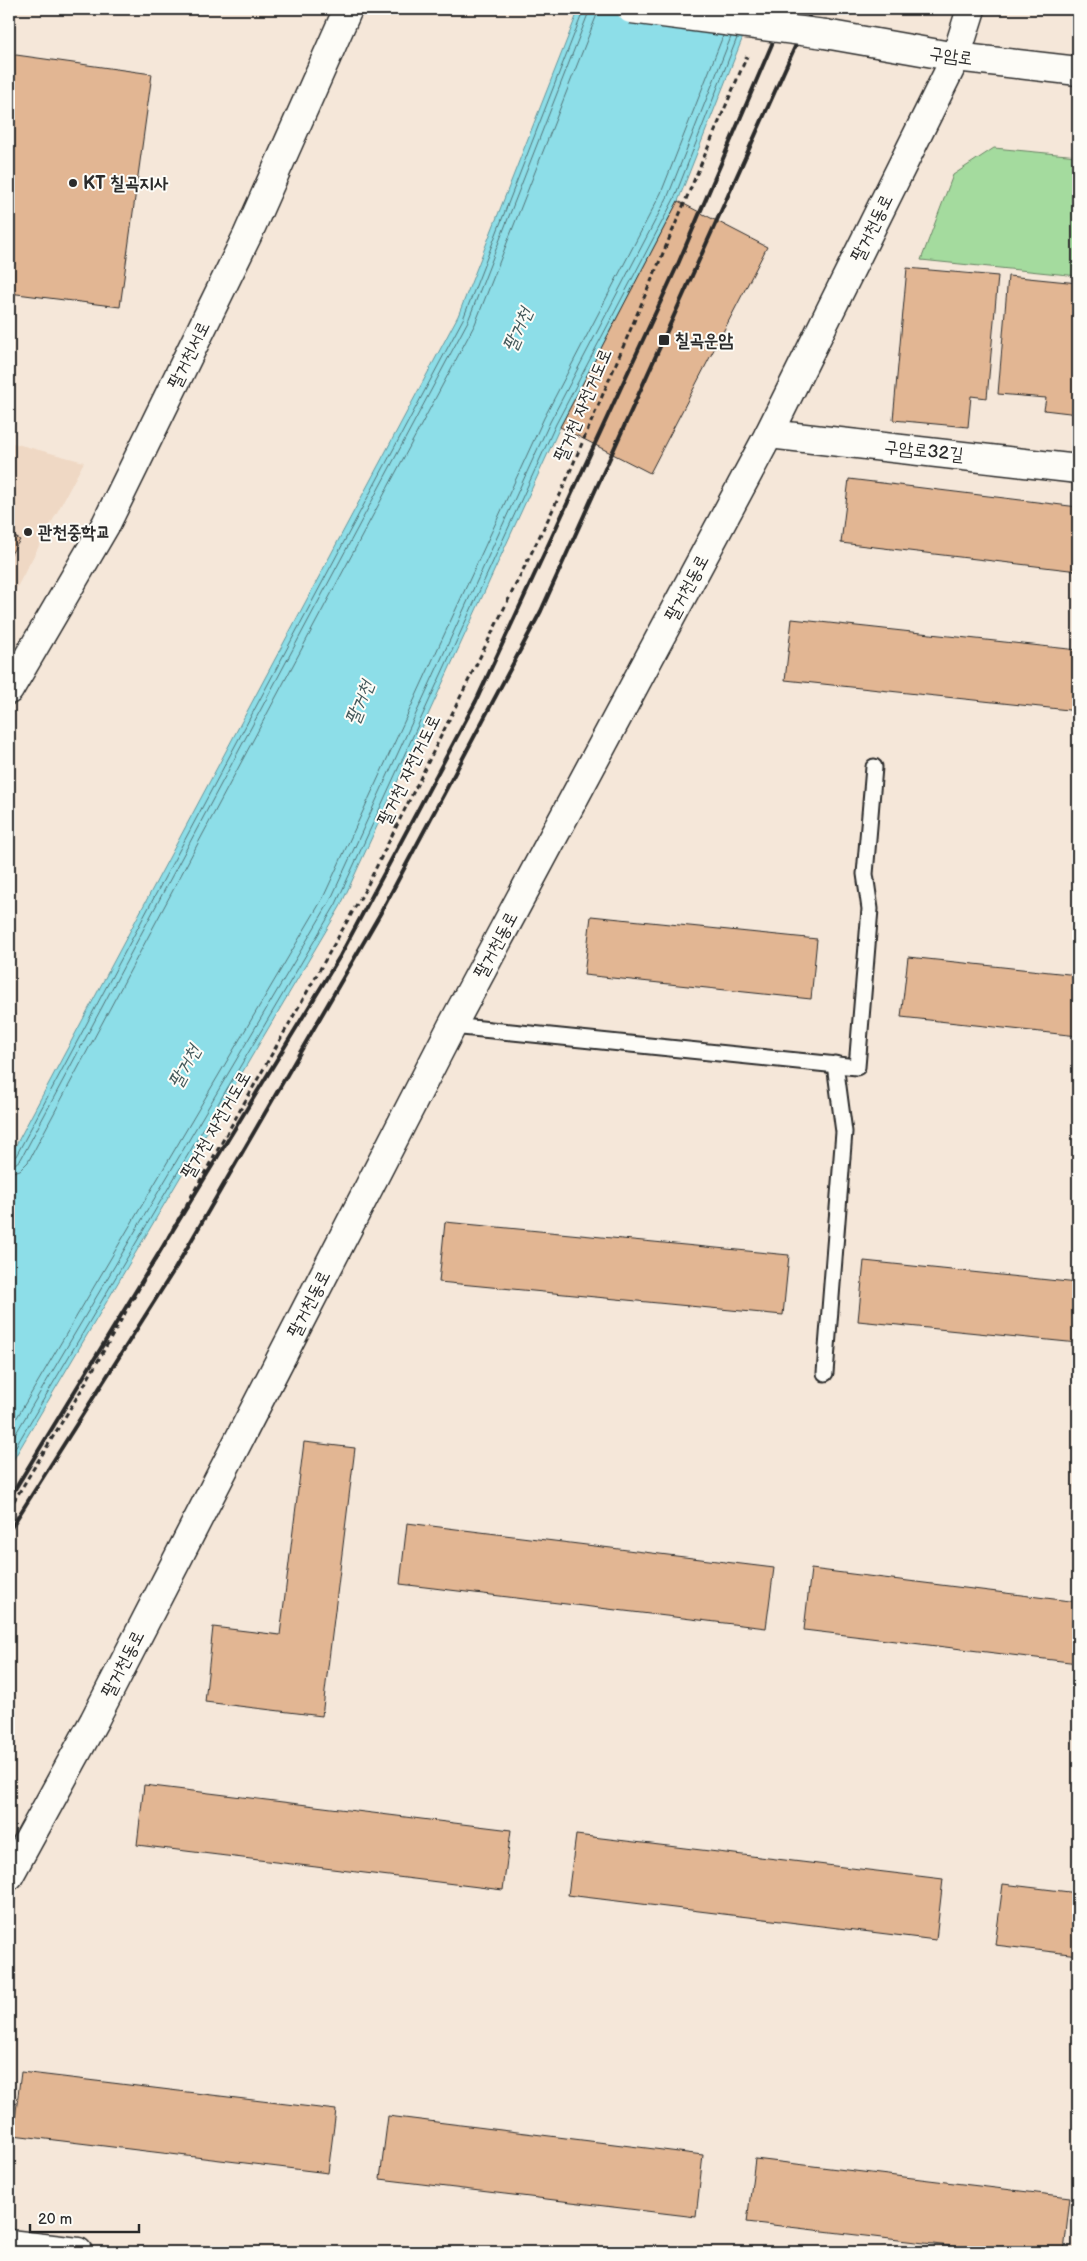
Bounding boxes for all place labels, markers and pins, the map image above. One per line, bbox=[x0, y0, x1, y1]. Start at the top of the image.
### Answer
place label: KT 칠곡지사 bbox=[83, 173, 169, 194]
marker: KT 칠곡지사 bbox=[67, 177, 79, 189]
place label: 칠곡운암 bbox=[675, 330, 733, 351]
marker: 칠곡운암 bbox=[657, 333, 671, 347]
place label: 관천중학교 bbox=[38, 522, 110, 543]
marker: 관천중학교 bbox=[22, 526, 34, 538]

